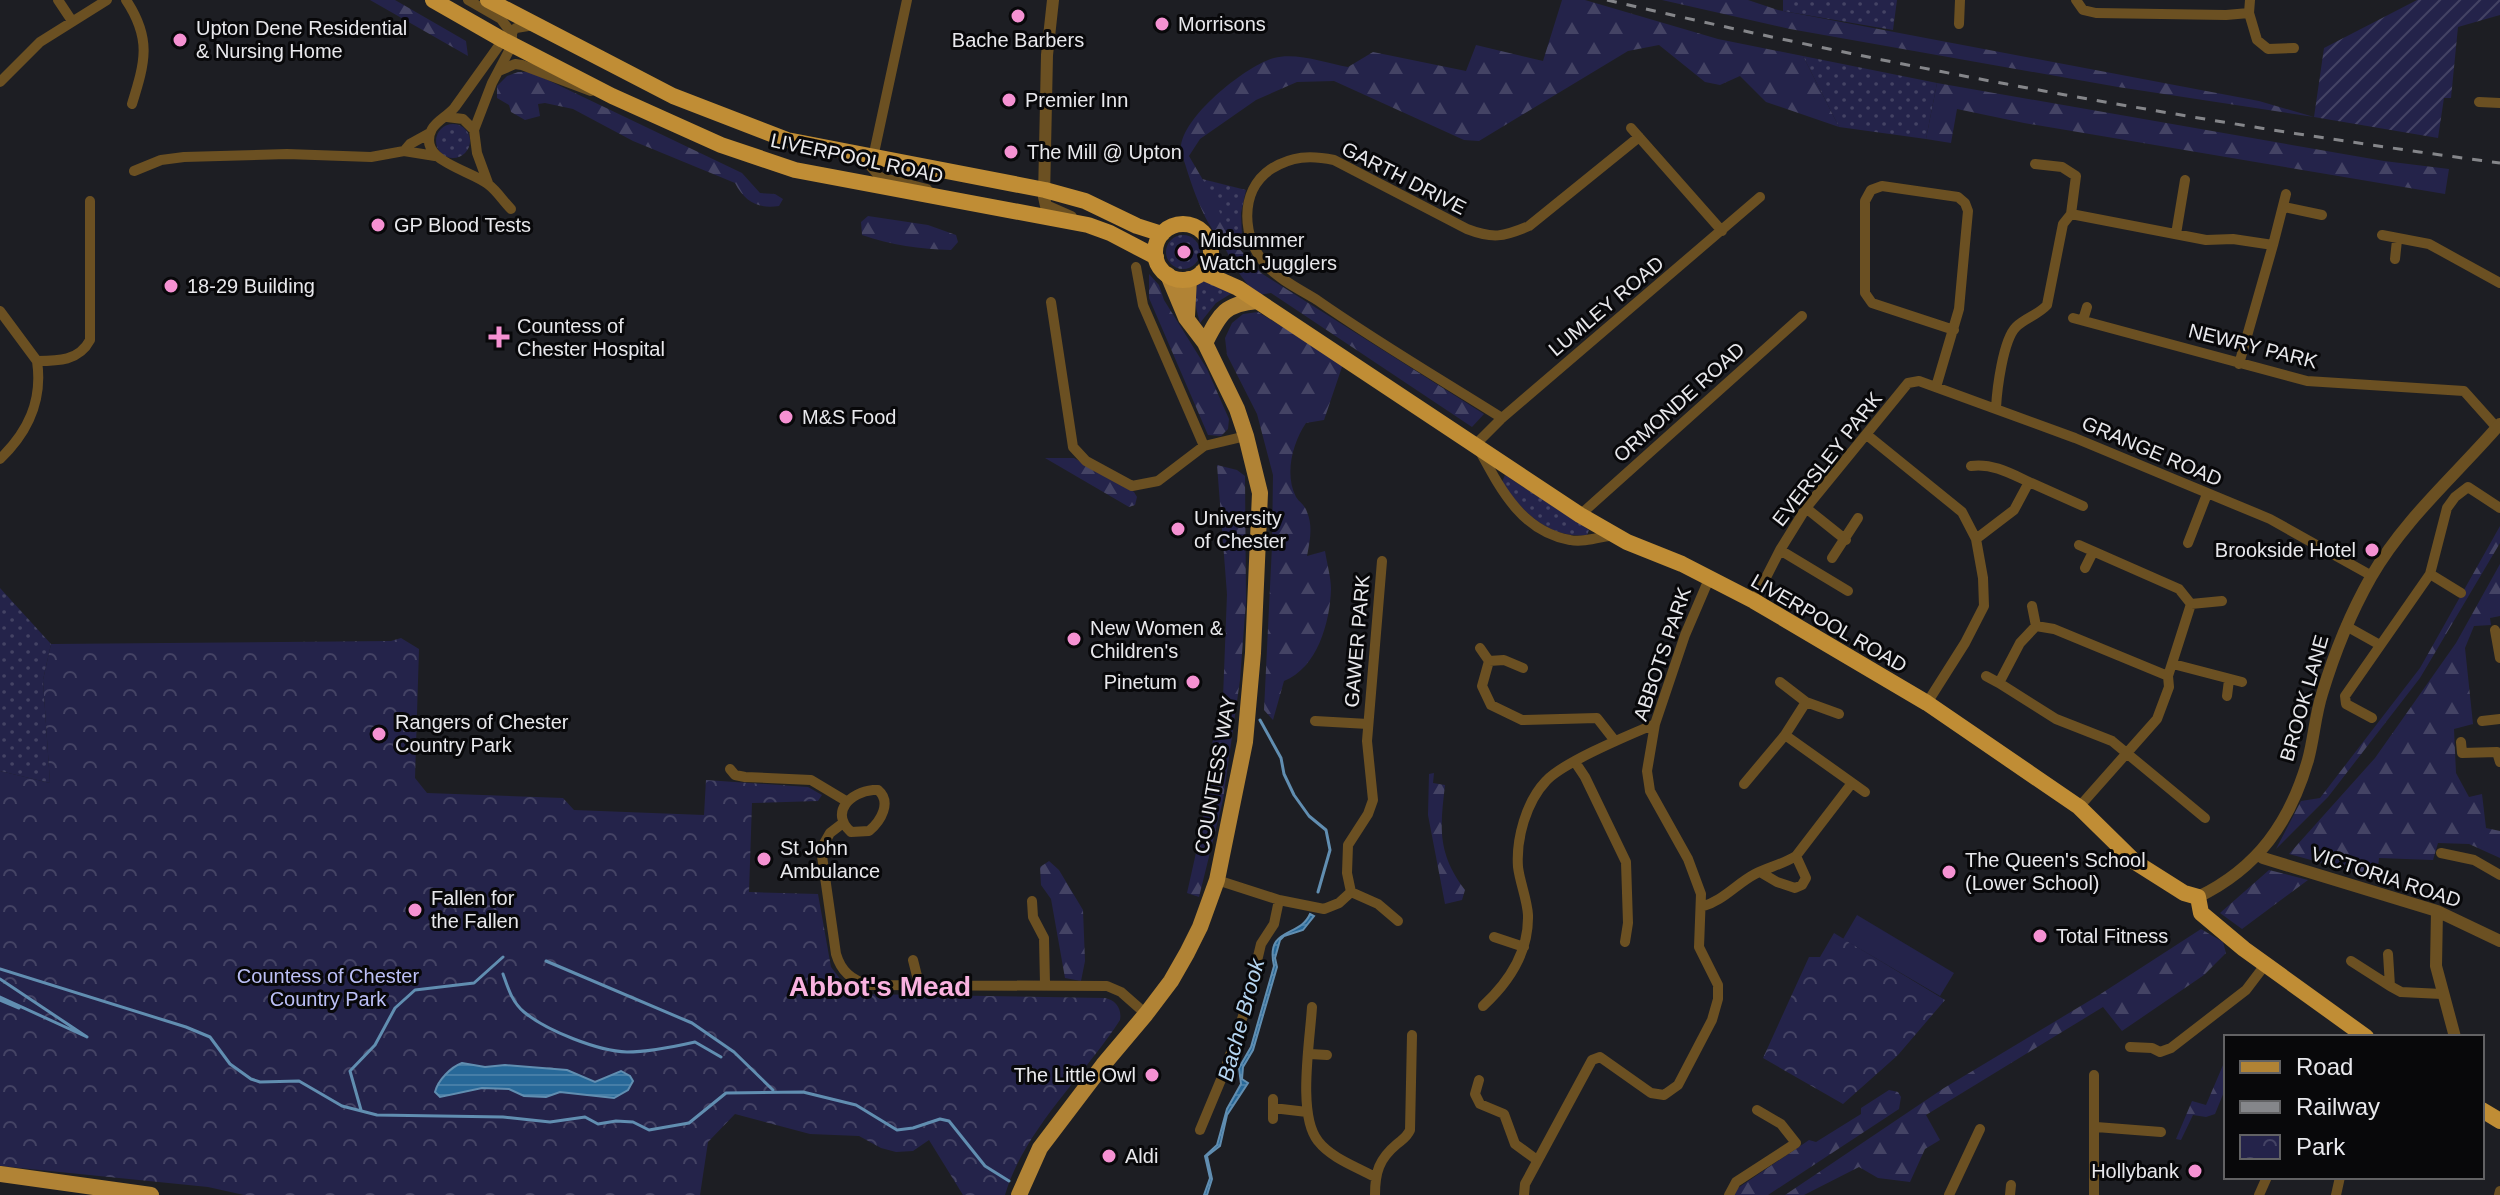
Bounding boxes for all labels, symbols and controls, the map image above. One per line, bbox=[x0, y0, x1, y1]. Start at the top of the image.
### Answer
marker: Bache Barbers bbox=[1009, 7, 1027, 25]
place label: Morrisons bbox=[1178, 13, 1266, 35]
marker: Morrisons bbox=[1153, 15, 1171, 33]
place label: Upton Dene Residential & Nursing Home bbox=[196, 17, 407, 62]
place label: Bache Barbers bbox=[952, 29, 1084, 51]
marker: Upton Dene Residential & Nursing Home bbox=[171, 31, 189, 49]
place label: Premier Inn bbox=[1025, 89, 1128, 111]
marker: Premier Inn bbox=[1000, 91, 1018, 109]
street label: LIVERPOOL ROAD bbox=[769, 129, 945, 187]
street label: GARTH DRIVE bbox=[1338, 137, 1470, 219]
place label: The Mill @ Upton bbox=[1027, 141, 1182, 163]
marker: The Mill @ Upton bbox=[1002, 143, 1020, 161]
place label: GP Blood Tests bbox=[394, 214, 531, 236]
marker: GP Blood Tests bbox=[369, 216, 387, 234]
place label: Midsummer Watch Jugglers bbox=[1200, 229, 1337, 274]
marker: Midsummer Watch Jugglers bbox=[1175, 243, 1193, 261]
street label: LUMLEY ROAD bbox=[1544, 252, 1668, 360]
place label: 18-29 Building bbox=[187, 275, 315, 297]
marker: 18-29 Building bbox=[162, 277, 180, 295]
place label: Countess of Chester Hospital bbox=[517, 315, 665, 360]
street label: NEWRY PARK bbox=[2186, 319, 2320, 373]
marker: Countess of Chester Hospital bbox=[488, 326, 510, 348]
street label: ORMONDE ROAD bbox=[1609, 338, 1749, 466]
street label: EVERSLEY PARK bbox=[1768, 387, 1886, 530]
place label: M&S Food bbox=[802, 406, 896, 428]
marker: M&S Food bbox=[777, 408, 795, 426]
street label: GRANGE ROAD bbox=[2079, 412, 2225, 490]
place label: University of Chester bbox=[1194, 507, 1287, 552]
marker: University of Chester bbox=[1169, 520, 1187, 538]
place label: Brookside Hotel bbox=[2215, 539, 2356, 561]
marker: Brookside Hotel bbox=[2363, 541, 2381, 559]
street label: LIVERPOOL ROAD bbox=[1747, 569, 1911, 677]
street label: GAWER PARK bbox=[1340, 573, 1374, 708]
street label: ABBOTS PARK bbox=[1629, 584, 1695, 724]
place label: New Women & Children's bbox=[1090, 617, 1224, 662]
marker: New Women & Children's bbox=[1065, 630, 1083, 648]
street label: BROOK LANE bbox=[2276, 632, 2332, 764]
place label: Pinetum bbox=[1104, 671, 1177, 693]
marker: Pinetum bbox=[1184, 673, 1202, 691]
street label: COUNTESS WAY bbox=[1190, 694, 1240, 856]
place label: Rangers of Chester Country Park bbox=[395, 711, 569, 756]
marker: Rangers of Chester Country Park bbox=[370, 725, 388, 743]
place label: St John Ambulance bbox=[780, 837, 880, 882]
street label: VICTORIA ROAD bbox=[2308, 842, 2464, 912]
place label: The Queen's School (Lower School) bbox=[1965, 849, 2146, 894]
marker: St John Ambulance bbox=[755, 850, 773, 868]
marker: The Queen's School (Lower School) bbox=[1940, 863, 1958, 881]
place label: Fallen for the Fallen bbox=[431, 887, 519, 932]
marker: Fallen for the Fallen bbox=[406, 901, 424, 919]
place label: Total Fitness bbox=[2056, 925, 2168, 947]
marker: Total Fitness bbox=[2031, 927, 2049, 945]
water label: Bache Brook bbox=[1213, 955, 1270, 1084]
park label: Countess of Chester Country Park bbox=[237, 965, 419, 1010]
district label: Abbot's Mead bbox=[789, 971, 971, 1002]
legend bbox=[2224, 1035, 2484, 1179]
text: Road bbox=[2296, 1053, 2353, 1080]
place label: The Little Owl bbox=[1014, 1064, 1136, 1086]
marker: The Little Owl bbox=[1143, 1066, 1161, 1084]
text: Railway bbox=[2296, 1093, 2380, 1120]
text: Park bbox=[2296, 1133, 2346, 1160]
place label: Aldi bbox=[1125, 1145, 1158, 1167]
marker: Aldi bbox=[1100, 1147, 1118, 1165]
place label: Hollybank bbox=[2091, 1160, 2180, 1182]
marker: Hollybank bbox=[2186, 1162, 2204, 1180]

